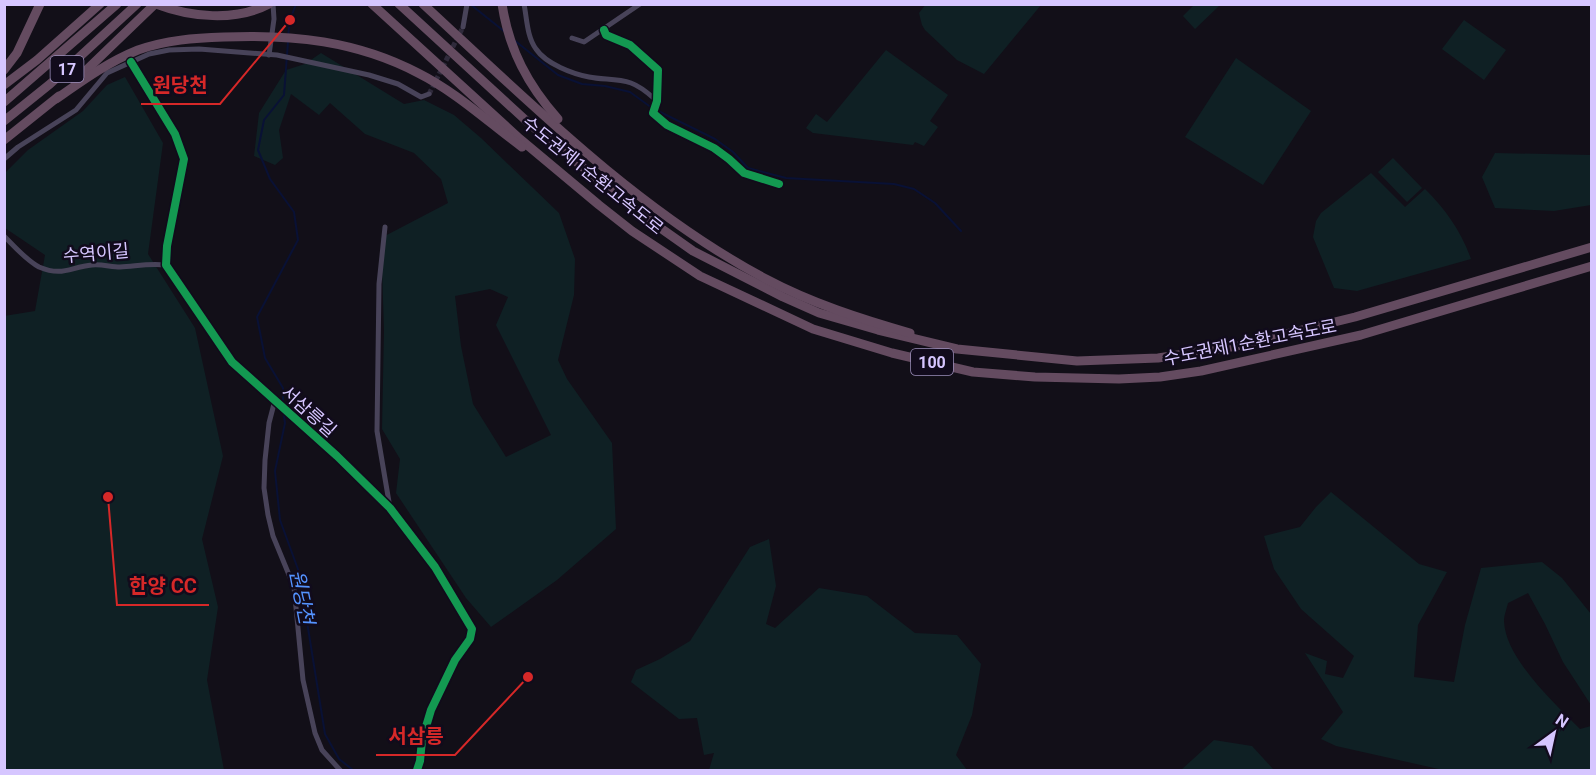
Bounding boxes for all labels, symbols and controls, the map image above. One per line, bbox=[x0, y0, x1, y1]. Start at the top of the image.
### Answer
road number: 17 bbox=[50, 56, 84, 82]
callout: 원당천 bbox=[141, 66, 220, 104]
text: 원당천 bbox=[152, 73, 208, 97]
street label: 수도권제1순환고속도로 bbox=[518, 112, 668, 238]
street label: 수역이길 bbox=[62, 240, 130, 266]
street label: 수도권제1순환고속도로 bbox=[1162, 315, 1338, 369]
road number: 100 bbox=[911, 349, 953, 375]
street label: 서삼릉길 bbox=[277, 381, 341, 441]
callout: 한양 CC bbox=[117, 567, 209, 605]
water label: 원당천 bbox=[285, 568, 320, 629]
text: 한양 CC bbox=[129, 574, 197, 598]
north arrow bbox=[1524, 703, 1584, 763]
text: N bbox=[1552, 710, 1572, 732]
callout: 서삼릉 bbox=[376, 717, 455, 755]
text: 서삼릉 bbox=[388, 724, 444, 748]

